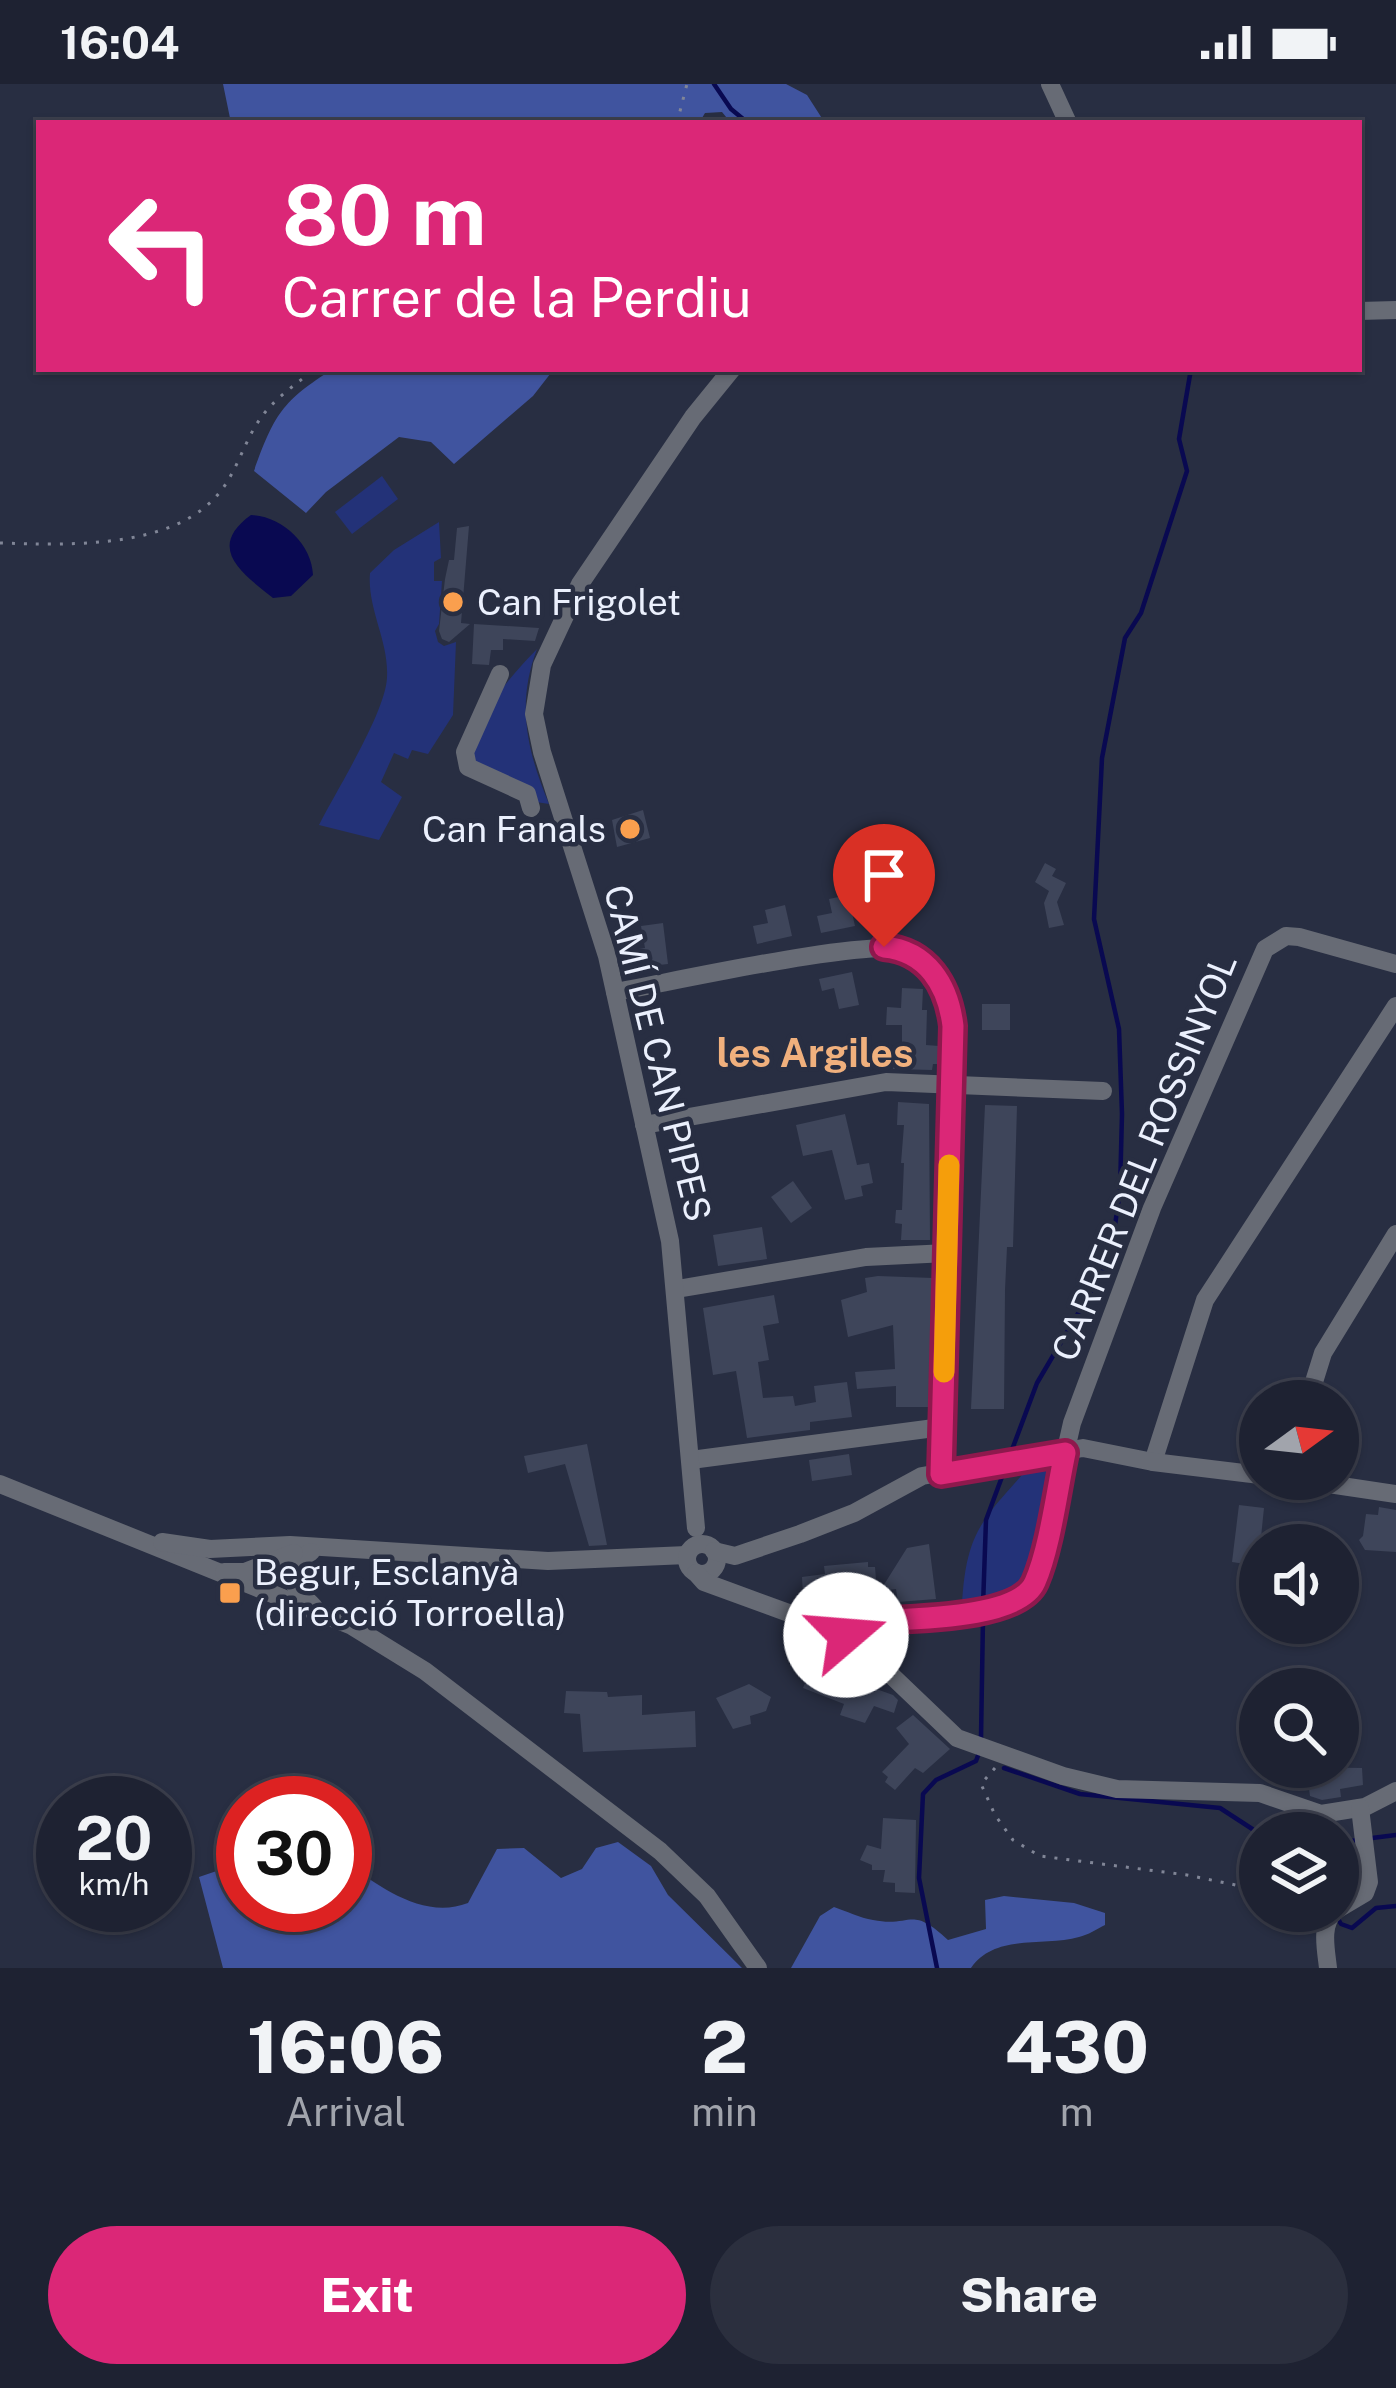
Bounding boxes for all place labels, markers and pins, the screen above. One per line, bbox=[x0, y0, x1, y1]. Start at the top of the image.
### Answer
place label: Can Frigolet bbox=[477, 581, 681, 623]
marker: Can Frigolet bbox=[440, 589, 466, 615]
place label: Can Fanals bbox=[422, 808, 606, 850]
marker: Can Fanals bbox=[617, 816, 643, 842]
pin bbox=[833, 824, 935, 947]
place label: Begur, Esclanyà (direcció Torroella) bbox=[254, 1551, 566, 1634]
marker: Begur, Esclanyà (direcció Torroella) bbox=[217, 1580, 243, 1606]

